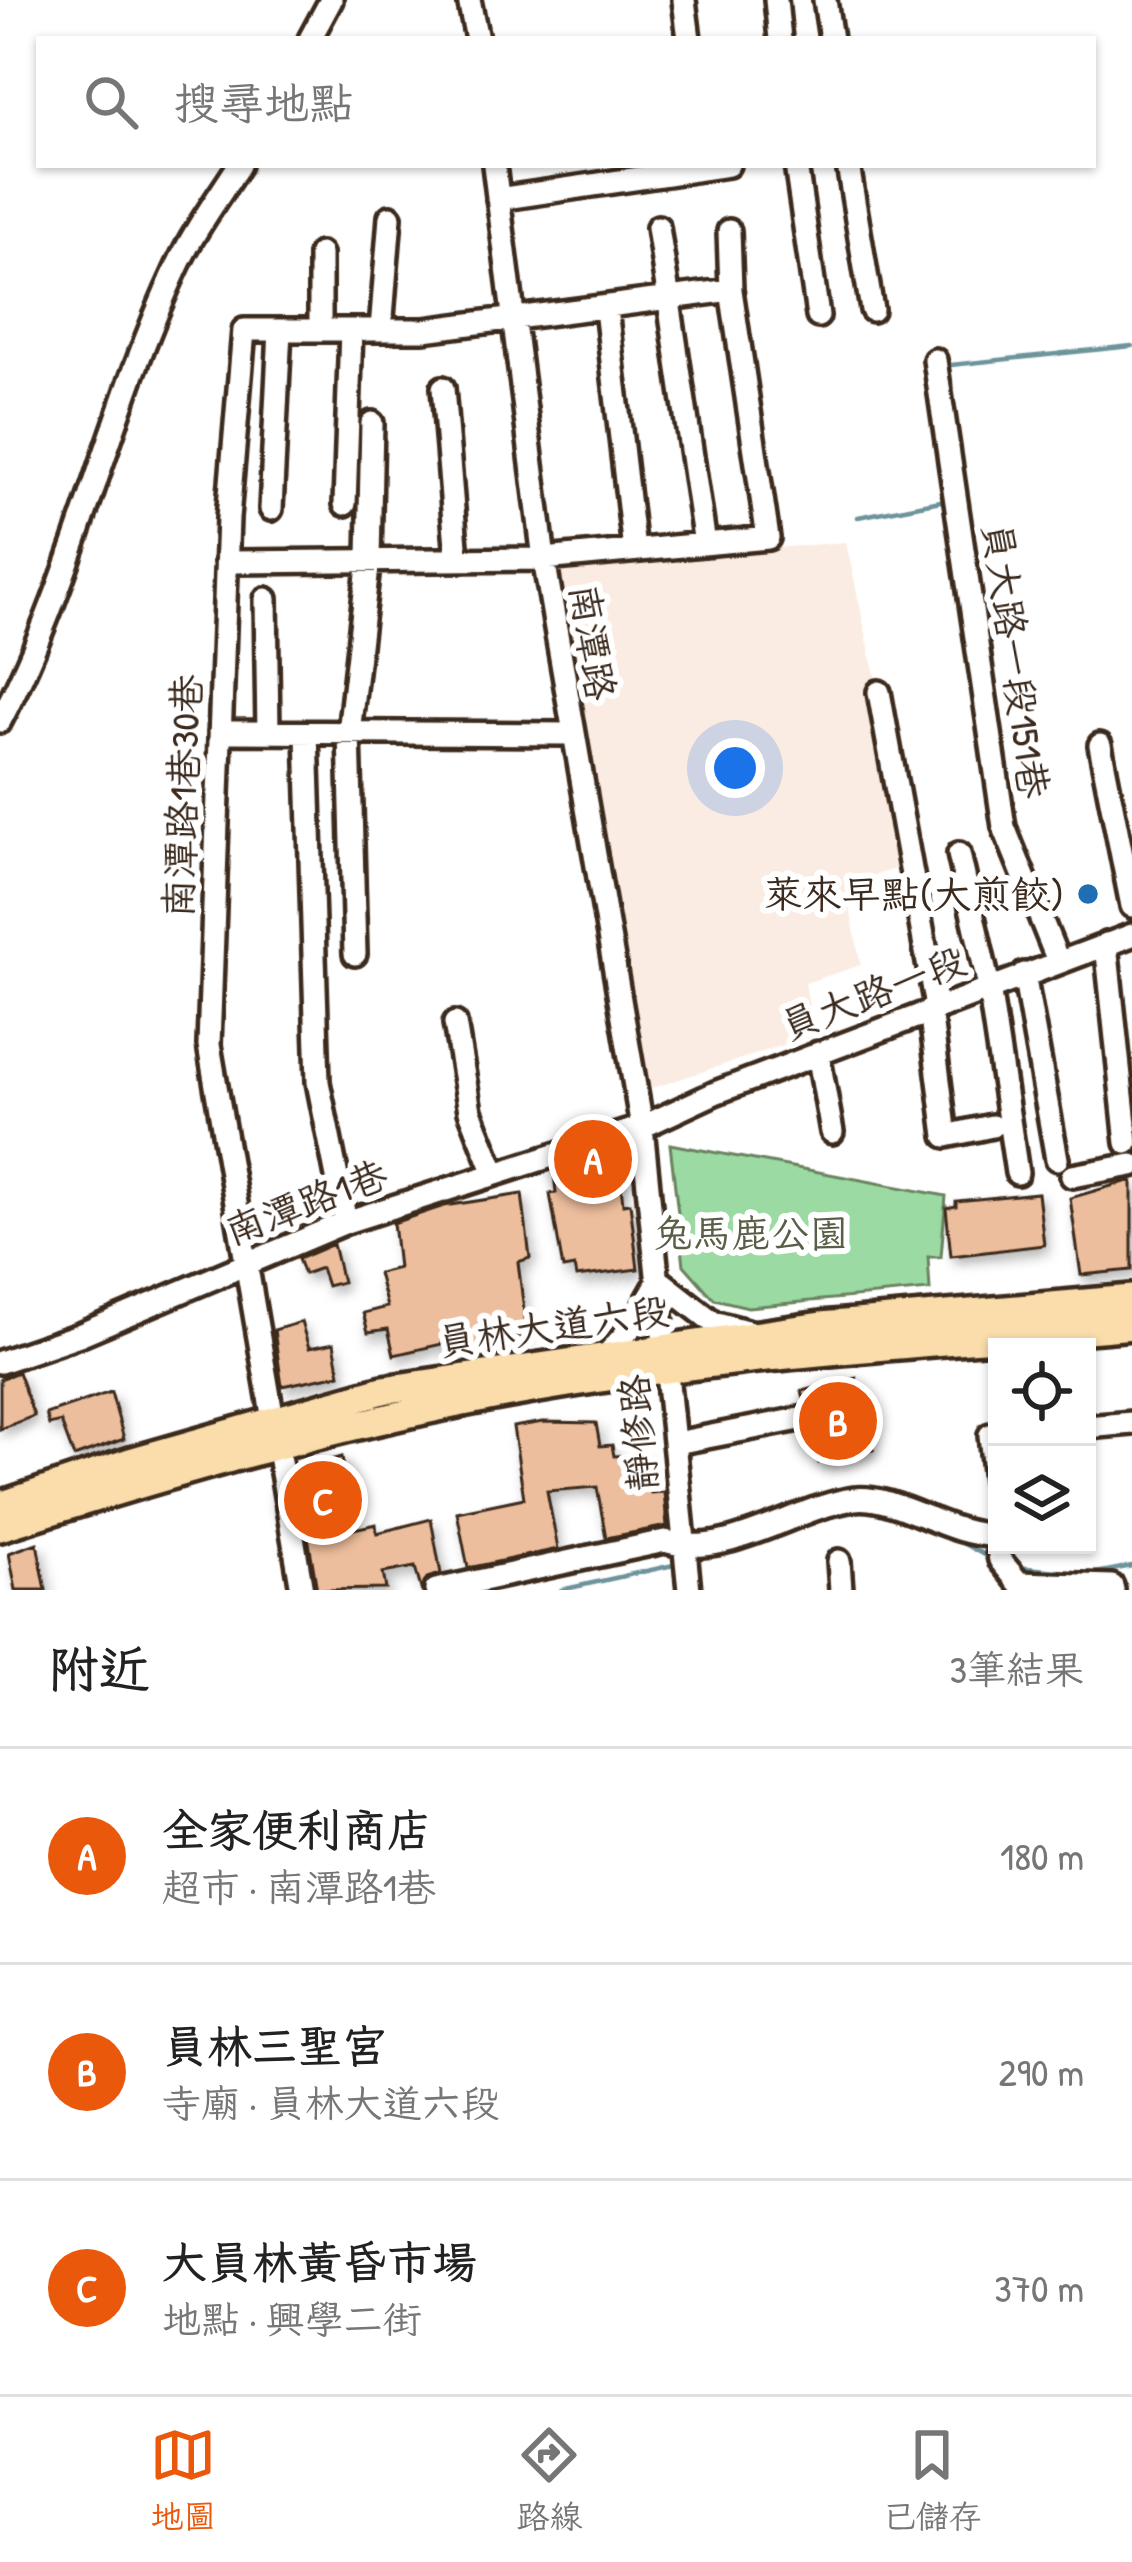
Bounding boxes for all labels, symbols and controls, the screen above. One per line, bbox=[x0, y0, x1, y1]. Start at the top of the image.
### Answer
search box bbox=[36, 36, 1096, 168]
icon: search bbox=[78, 69, 144, 135]
text: 搜尋地點 bbox=[174, 72, 354, 133]
street label: 員大路一段151巷 bbox=[971, 518, 1062, 802]
street label: 南潭路 bbox=[558, 580, 629, 704]
street label: 南潭路1巷30巷 bbox=[151, 673, 212, 919]
your location bbox=[705, 738, 765, 798]
place label: 萊來早點(大煎餃) bbox=[764, 867, 1064, 920]
marker: 萊來早點(大煎餃) bbox=[1075, 881, 1101, 907]
street label: 員大路一段 bbox=[772, 933, 973, 1052]
pin: A bbox=[554, 1114, 632, 1204]
street label: 南潭路1巷 bbox=[217, 1146, 395, 1257]
park label: 兔馬鹿公園 bbox=[653, 1206, 849, 1259]
street label: 員林大道六段 bbox=[433, 1283, 672, 1368]
map controls bbox=[988, 1338, 1096, 1554]
button: locate bbox=[988, 1338, 1096, 1446]
street label: 靜修路 bbox=[606, 1372, 669, 1494]
pin: B bbox=[799, 1376, 877, 1466]
button: layers bbox=[988, 1446, 1096, 1554]
pin: C bbox=[284, 1455, 362, 1545]
text: 附近 bbox=[48, 1634, 150, 1703]
text: 3筆結果 bbox=[950, 1642, 1084, 1695]
text: 全家便利商店 bbox=[162, 1799, 432, 1860]
text: A bbox=[77, 1829, 97, 1882]
text: 180 m bbox=[1000, 1829, 1084, 1882]
text: 超市 · 南潭路1巷 bbox=[162, 1860, 436, 1913]
text: 員林三聖宮 bbox=[162, 2015, 387, 2076]
text: B bbox=[77, 2045, 97, 2098]
text: 290 m bbox=[998, 2045, 1084, 2098]
text: 寺廟 · 員林大道六段 bbox=[162, 2076, 500, 2129]
text: 大員林黃昏市場 bbox=[162, 2231, 477, 2292]
text: C bbox=[76, 2261, 98, 2314]
text: 370 m bbox=[994, 2261, 1084, 2314]
text: 地點 · 興學二街 bbox=[162, 2292, 422, 2345]
tab: 地圖 bbox=[150, 2422, 216, 2538]
tab: 路線 bbox=[516, 2422, 582, 2538]
tab: 已儲存 bbox=[883, 2422, 982, 2538]

